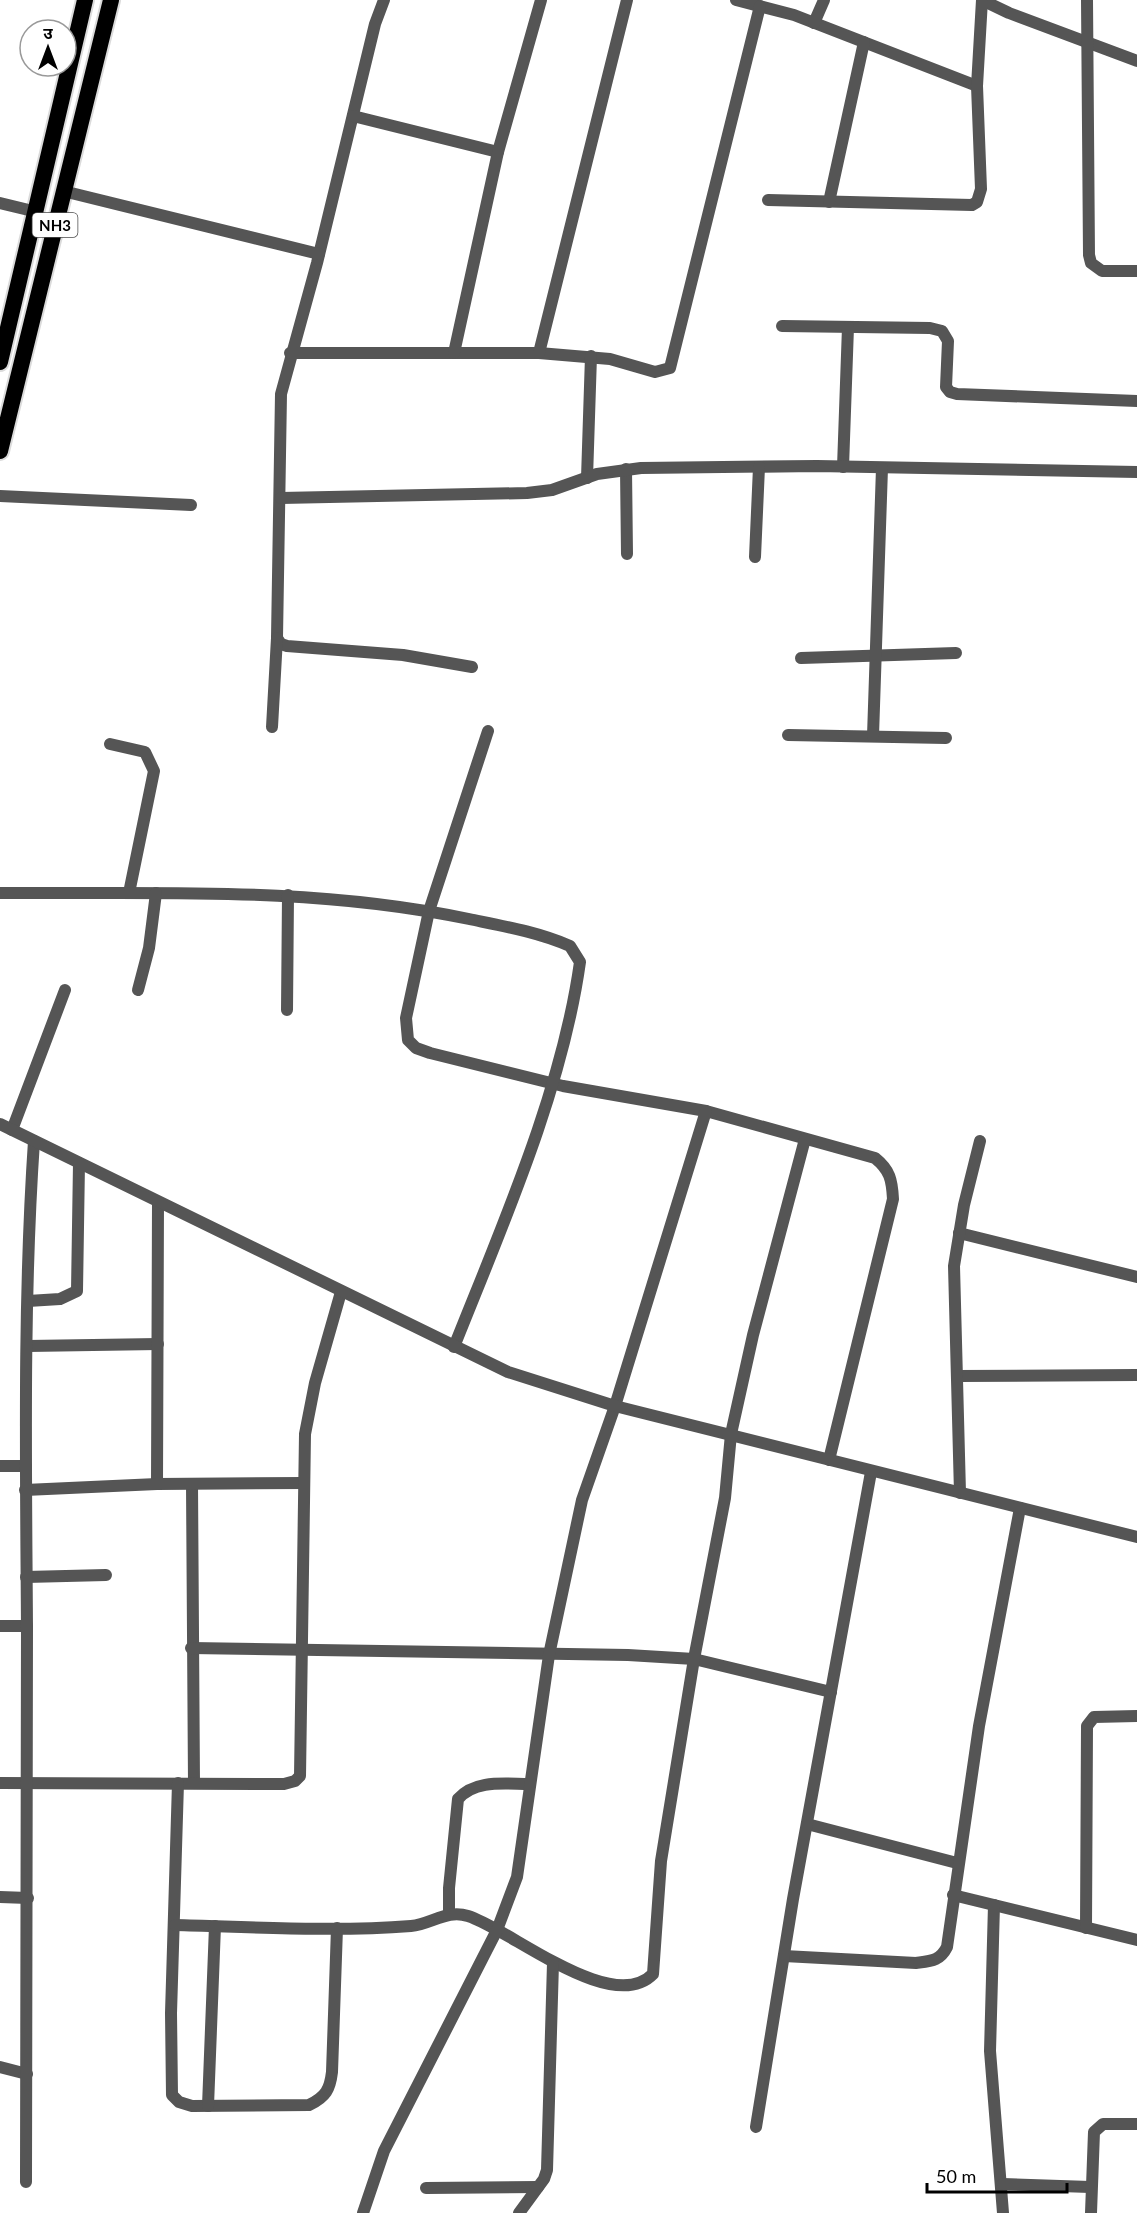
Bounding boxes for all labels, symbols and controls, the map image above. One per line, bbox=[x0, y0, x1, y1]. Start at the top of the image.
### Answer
north arrow bbox=[18, 18, 78, 78]
text: उ bbox=[43, 23, 53, 42]
road number: NH3 bbox=[32, 213, 78, 237]
scale bar bbox=[927, 2156, 1066, 2194]
text: 50 m bbox=[936, 2165, 976, 2187]

